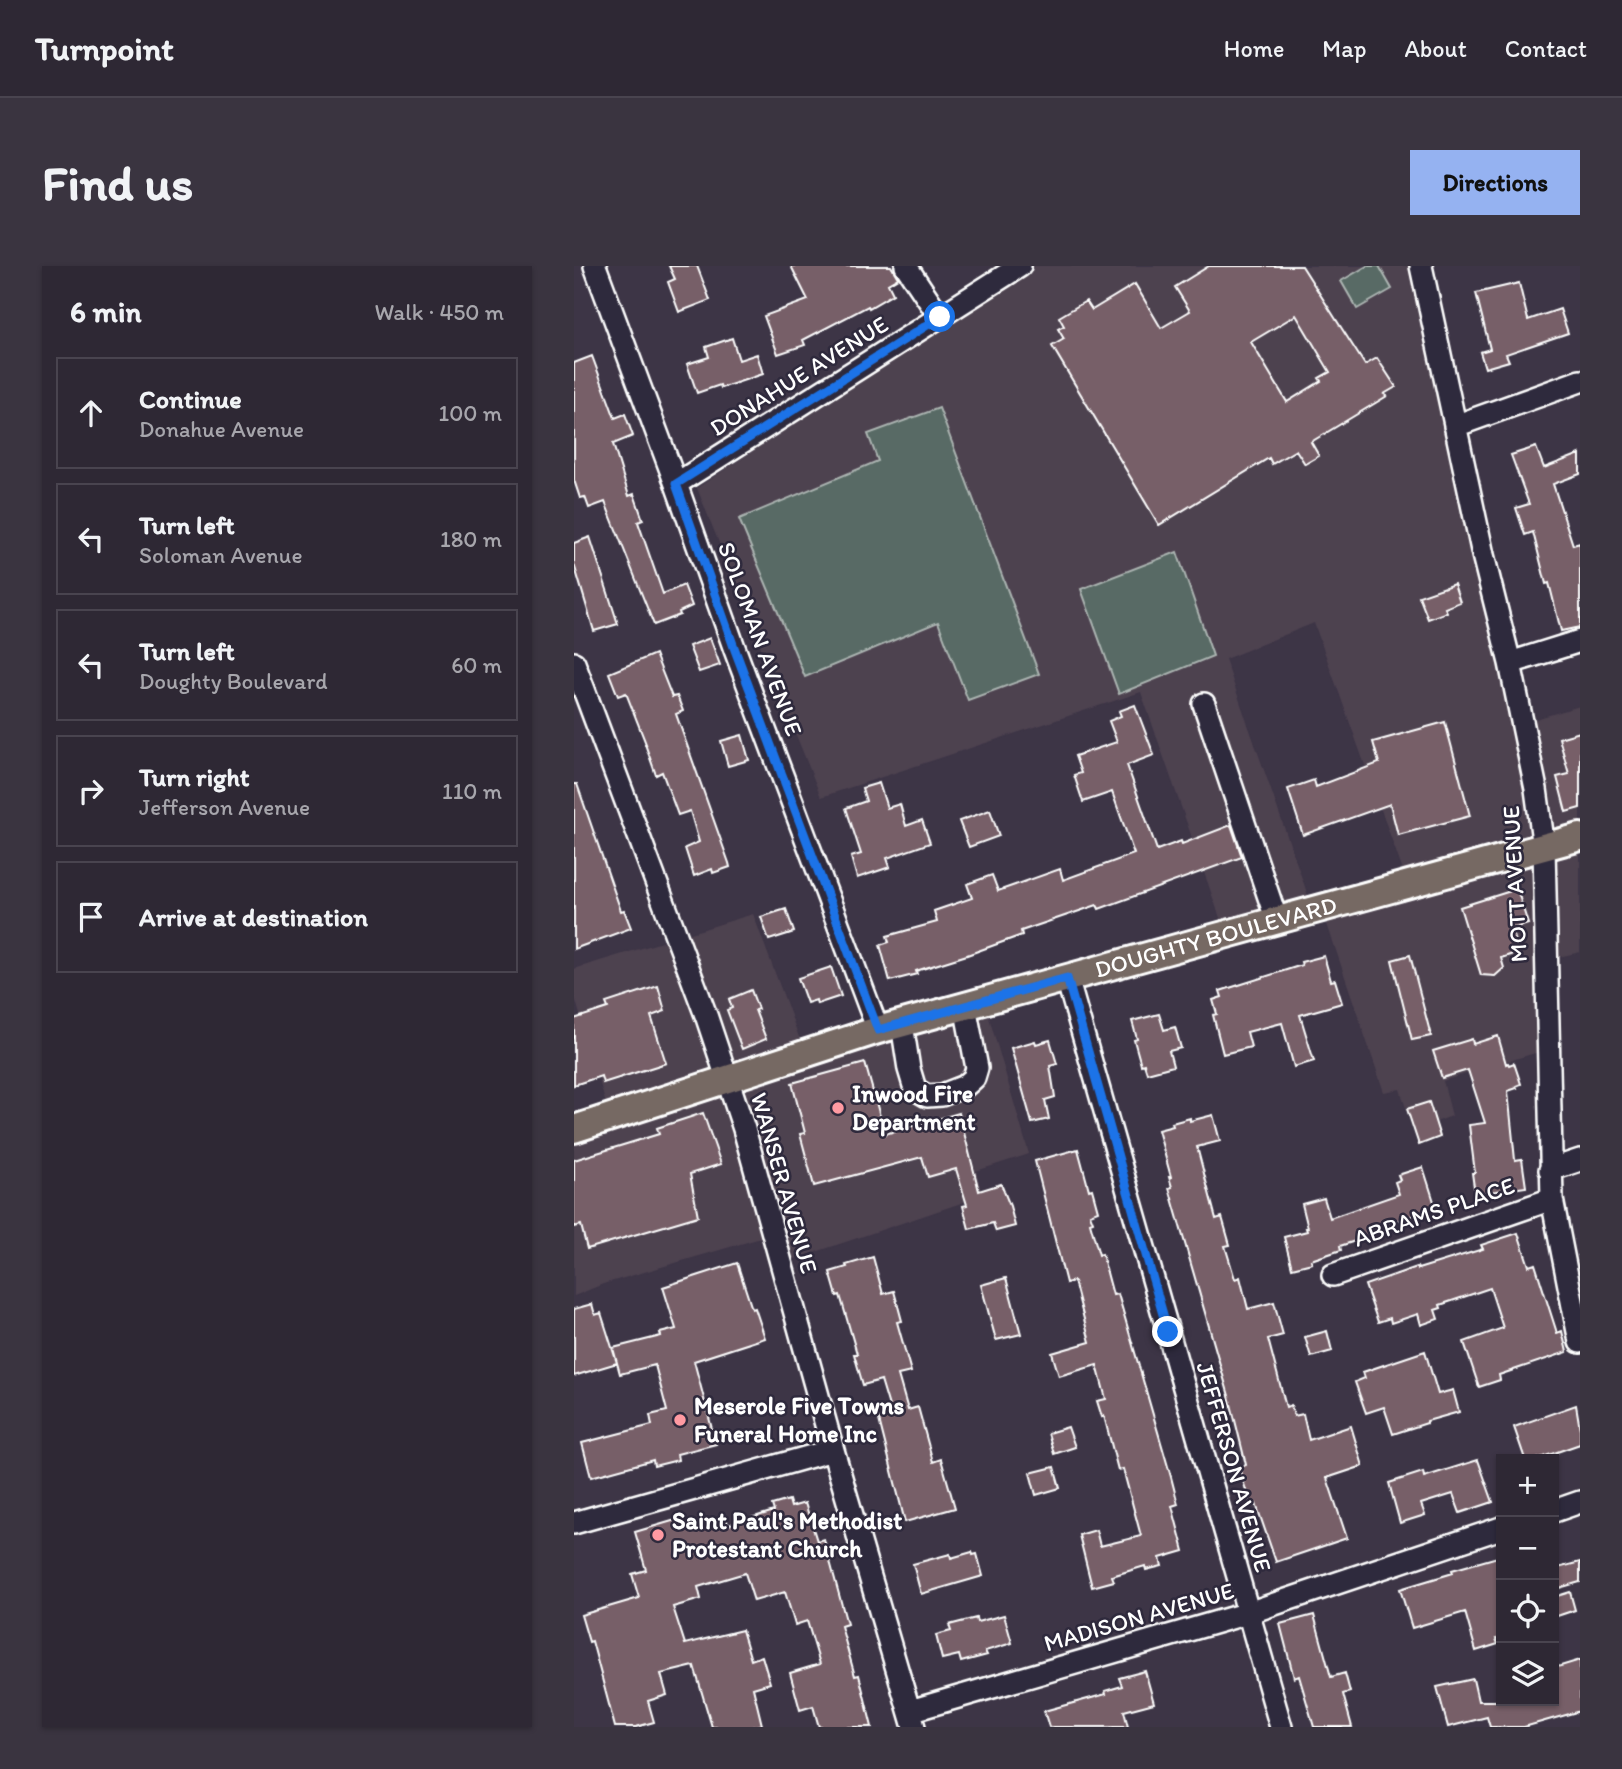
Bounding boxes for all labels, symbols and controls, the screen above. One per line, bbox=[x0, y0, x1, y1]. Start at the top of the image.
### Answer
text: Turnpoint bbox=[35, 29, 174, 68]
text: Home bbox=[1224, 34, 1284, 63]
text: Map bbox=[1322, 34, 1366, 63]
text: About bbox=[1404, 34, 1467, 63]
text: Contact bbox=[1505, 34, 1587, 63]
button: Directions bbox=[1410, 150, 1580, 215]
text: Find us bbox=[42, 153, 193, 212]
text: 6 min bbox=[70, 293, 142, 330]
text: Walk · 450 m bbox=[374, 298, 504, 326]
route start bbox=[924, 301, 955, 332]
street label: DONAHUE AVENUE bbox=[704, 309, 893, 442]
text: Continue bbox=[139, 383, 242, 415]
icon: ahead bbox=[72, 394, 110, 432]
text: 100 m bbox=[438, 399, 502, 427]
text: Donahue Avenue bbox=[139, 415, 304, 443]
text: Turn left bbox=[139, 509, 235, 541]
icon: left bbox=[72, 520, 110, 558]
text: 180 m bbox=[440, 525, 502, 553]
street label: SOLOMAN AVENUE bbox=[712, 538, 809, 740]
text: Soloman Avenue bbox=[139, 541, 302, 569]
text: Turn left bbox=[139, 635, 235, 667]
icon: left bbox=[72, 646, 110, 684]
text: 60 m bbox=[451, 651, 502, 679]
text: Doughty Boulevard bbox=[139, 667, 328, 695]
text: Turn right bbox=[139, 761, 250, 793]
icon: right bbox=[72, 772, 110, 810]
text: 110 m bbox=[442, 777, 502, 805]
text: Jefferson Avenue bbox=[139, 793, 310, 821]
street label: MOTT AVENUE bbox=[1496, 805, 1533, 963]
street label: DOUGHTY BOULEVARD bbox=[1091, 890, 1340, 984]
icon: arrive bbox=[72, 898, 110, 936]
text: Arrive at destination bbox=[139, 901, 368, 933]
place label: Inwood Fire Department bbox=[852, 1079, 975, 1137]
street label: WANSER AVENUE bbox=[745, 1089, 824, 1277]
marker: Inwood Fire Department bbox=[830, 1100, 846, 1116]
street label: ABRAMS PLACE bbox=[1349, 1170, 1518, 1253]
route end bbox=[1152, 1316, 1183, 1347]
street label: JEFFERSON AVENUE bbox=[1191, 1358, 1278, 1575]
place label: Meserole Five Towns Funeral Home Inc bbox=[694, 1391, 905, 1448]
marker: Meserole Five Towns Funeral Home Inc bbox=[672, 1412, 688, 1428]
map controls bbox=[1496, 1454, 1559, 1706]
button: + bbox=[1496, 1454, 1559, 1517]
place label: Saint Paul's Methodist Protestant Church bbox=[672, 1506, 902, 1563]
button: − bbox=[1496, 1517, 1559, 1580]
marker: Saint Paul's Methodist Protestant Church bbox=[650, 1527, 666, 1543]
street label: MADISON AVENUE bbox=[1040, 1576, 1237, 1658]
button: locate bbox=[1496, 1580, 1559, 1643]
button: layers bbox=[1496, 1643, 1559, 1706]

